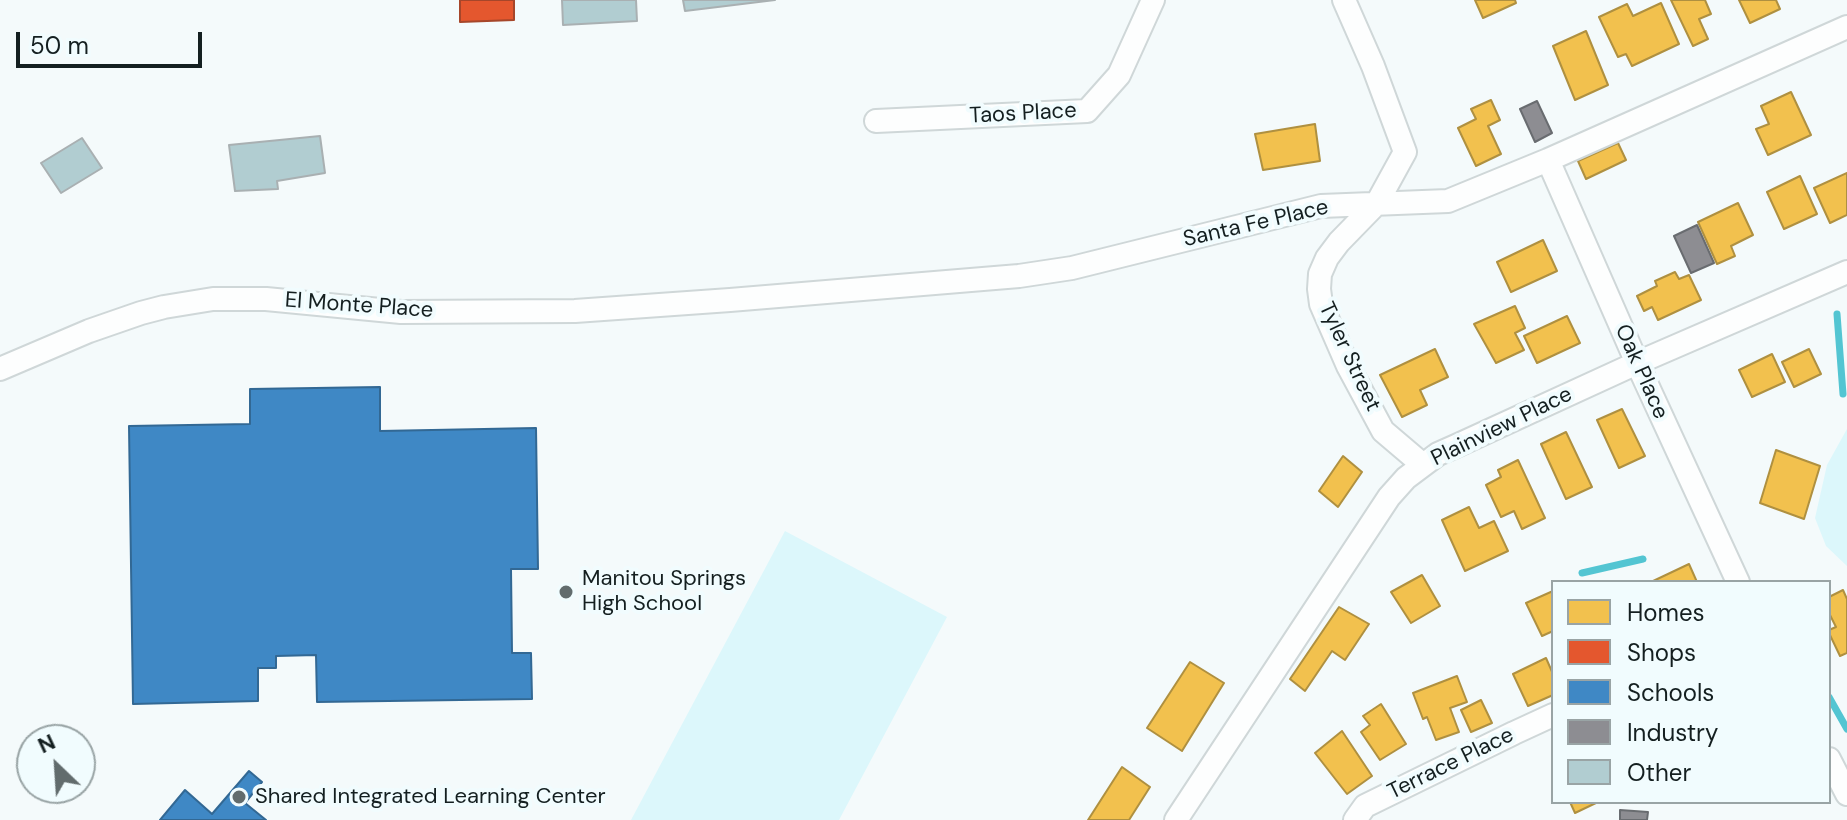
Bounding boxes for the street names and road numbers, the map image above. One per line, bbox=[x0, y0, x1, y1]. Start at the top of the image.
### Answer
street label: Taos Place bbox=[969, 98, 1077, 130]
street label: Santa Fe Place bbox=[1181, 194, 1331, 254]
street label: El Monte Place bbox=[284, 288, 434, 324]
street label: Tyler Street bbox=[1312, 298, 1386, 416]
street label: Oak Place bbox=[1608, 321, 1674, 423]
street label: Plainview Place bbox=[1427, 381, 1577, 473]
street label: Terrace Place bbox=[1384, 722, 1518, 806]

